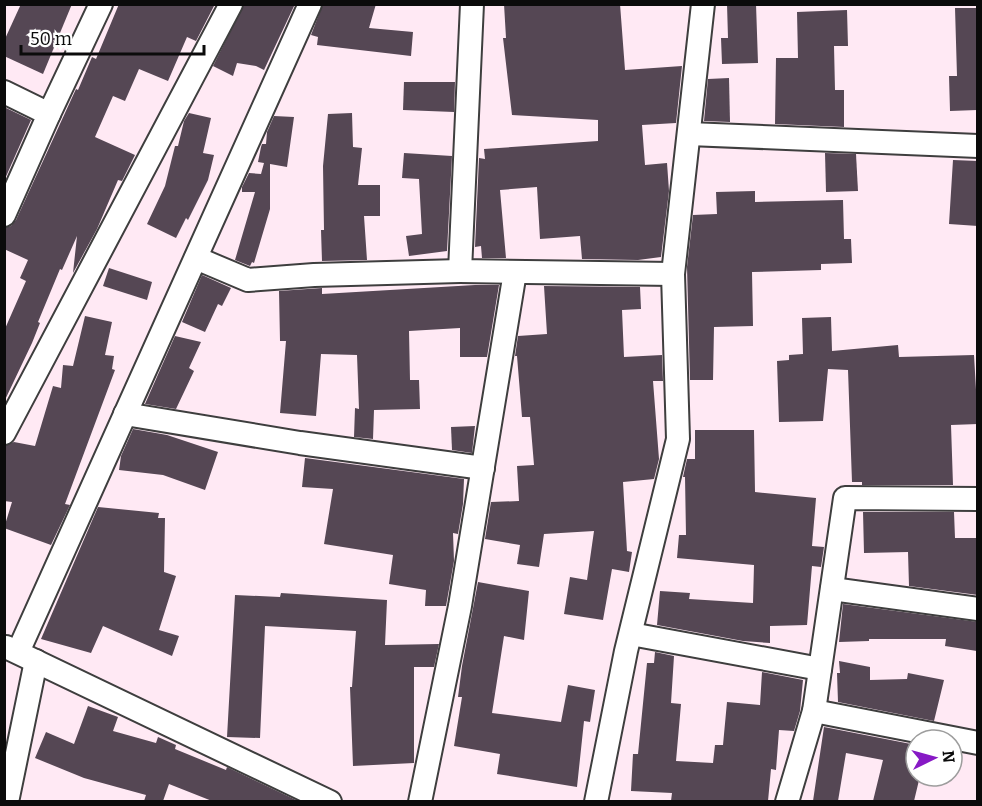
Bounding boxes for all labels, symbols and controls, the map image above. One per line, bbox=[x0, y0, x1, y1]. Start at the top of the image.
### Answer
scale bar bbox=[21, 18, 204, 56]
text: 50 m bbox=[30, 28, 72, 50]
north arrow bbox=[904, 728, 964, 788]
text: N bbox=[938, 750, 958, 764]

